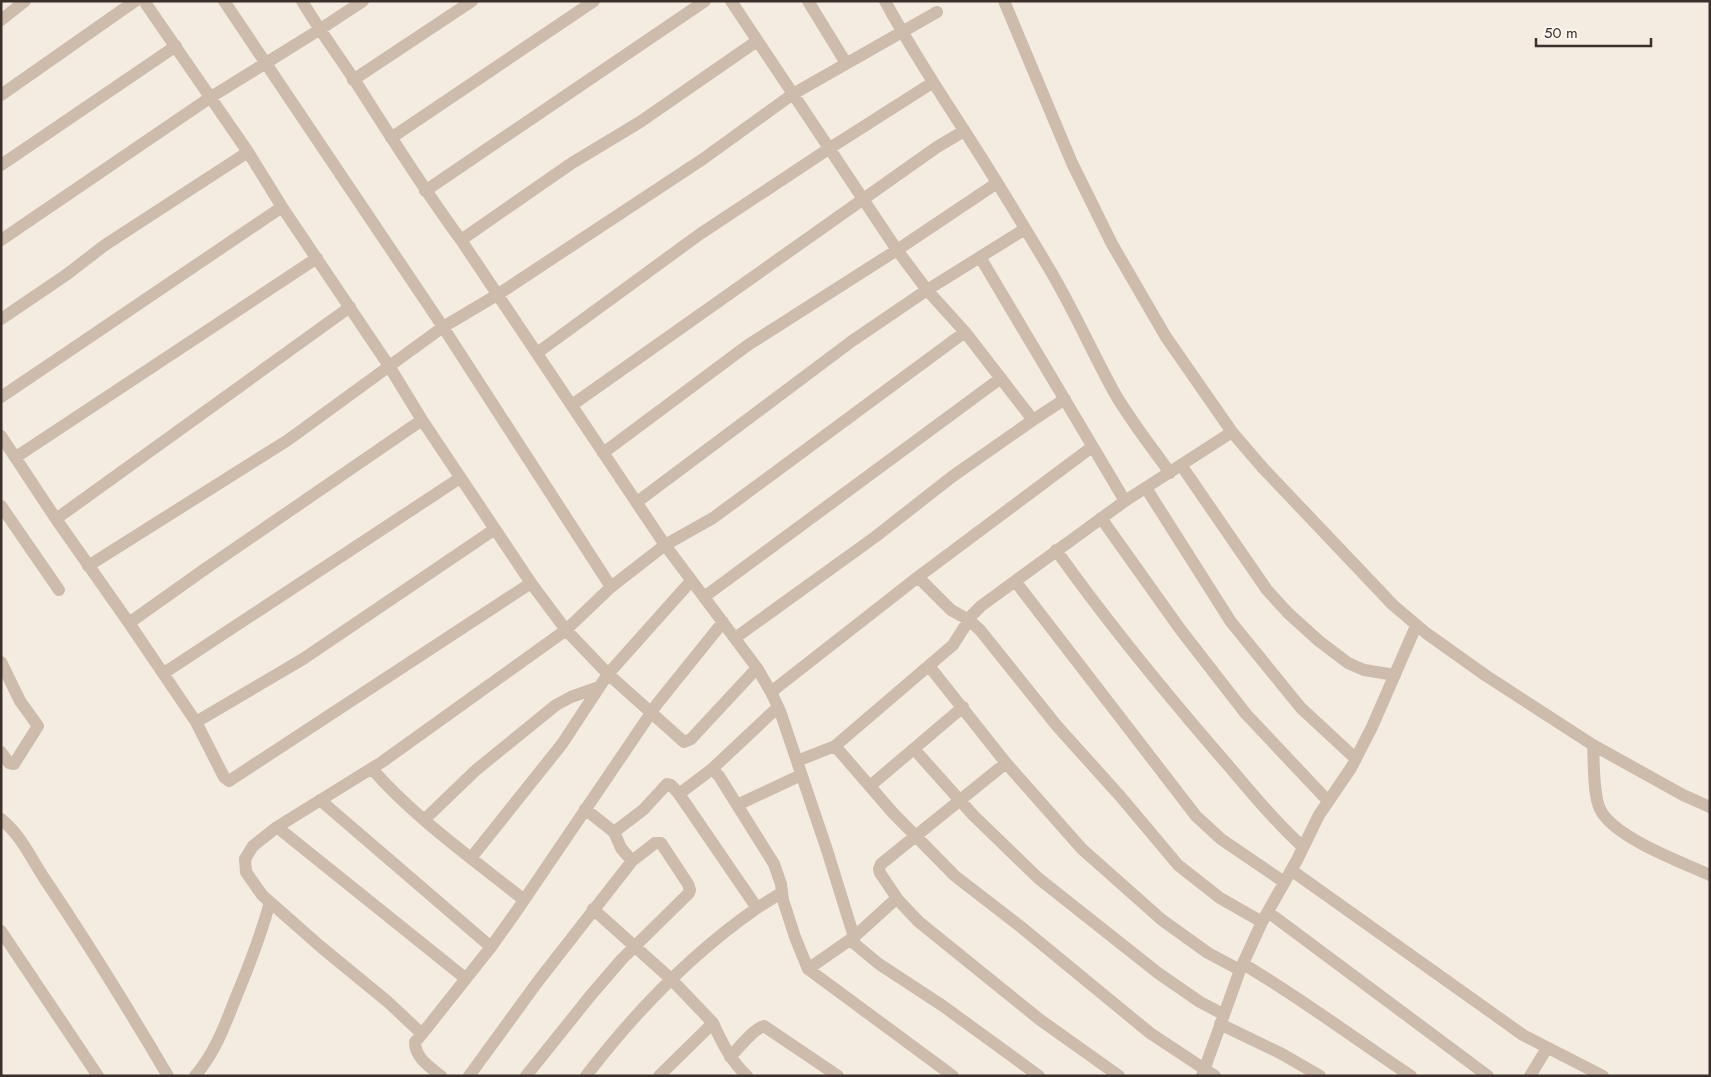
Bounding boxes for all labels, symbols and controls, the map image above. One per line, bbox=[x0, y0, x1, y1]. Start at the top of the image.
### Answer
scale bar bbox=[1536, 15, 1651, 47]
text: 50 m bbox=[1544, 22, 1578, 44]

